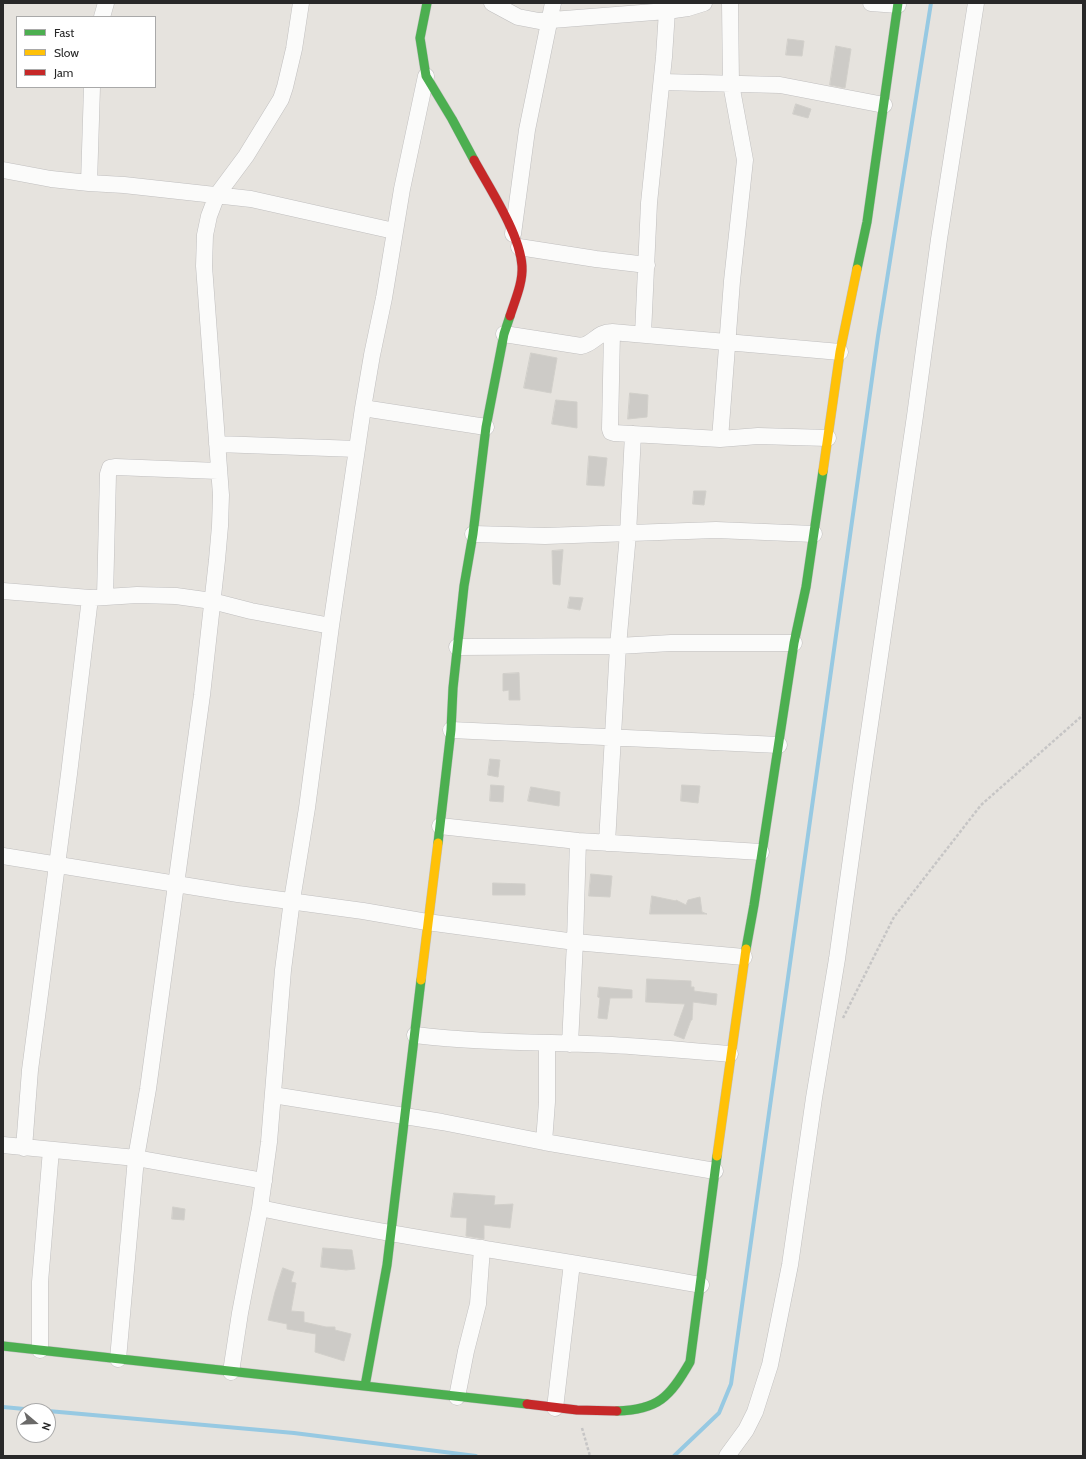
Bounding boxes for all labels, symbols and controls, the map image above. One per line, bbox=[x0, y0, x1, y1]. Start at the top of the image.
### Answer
legend bbox=[16, 16, 156, 88]
text: Fast bbox=[54, 25, 74, 40]
text: Slow bbox=[54, 45, 79, 60]
text: Jam bbox=[54, 65, 73, 80]
north arrow bbox=[16, 1403, 56, 1443]
text: N bbox=[39, 1421, 54, 1433]

